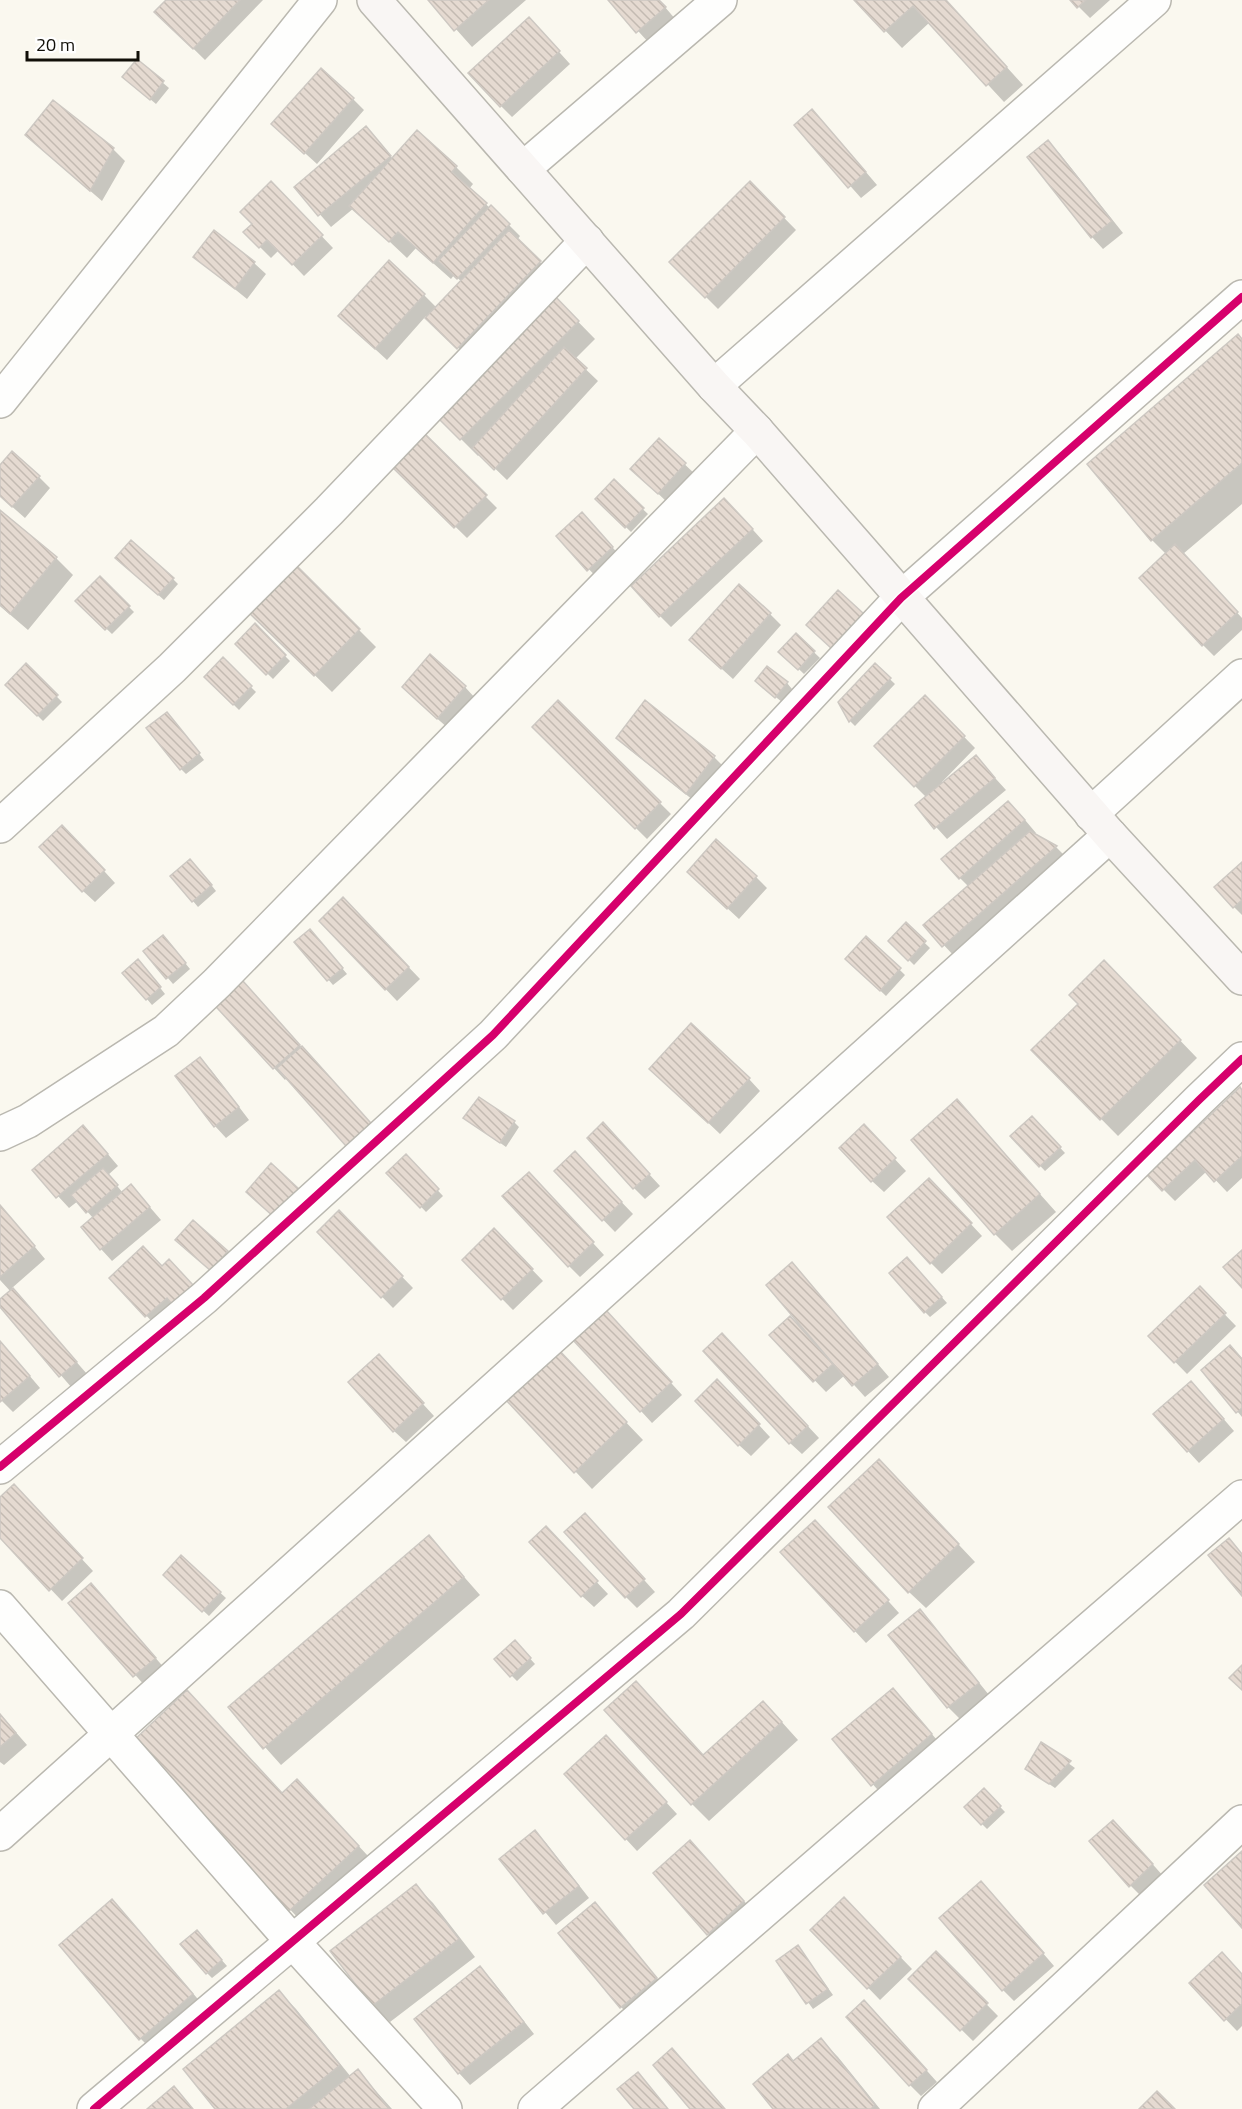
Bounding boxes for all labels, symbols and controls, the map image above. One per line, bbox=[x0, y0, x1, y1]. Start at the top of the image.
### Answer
scale bar bbox=[27, 24, 138, 62]
text: 20 m bbox=[36, 31, 75, 58]

